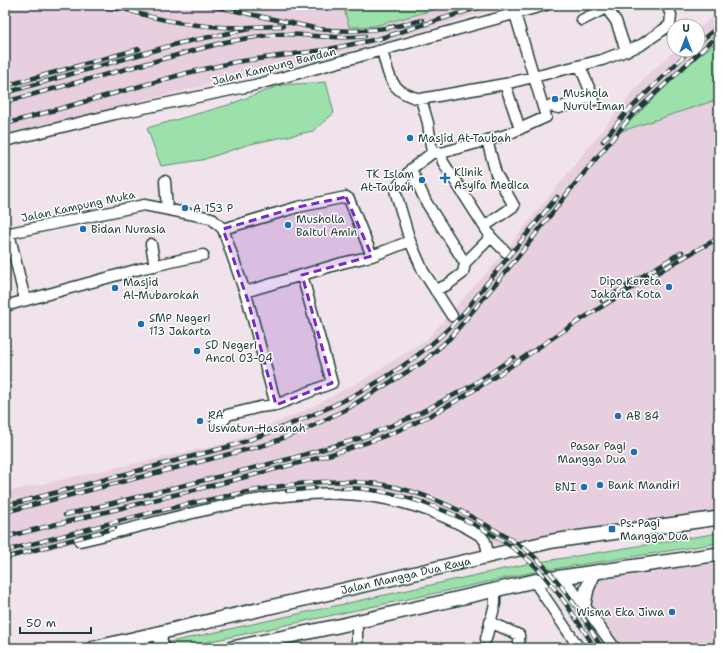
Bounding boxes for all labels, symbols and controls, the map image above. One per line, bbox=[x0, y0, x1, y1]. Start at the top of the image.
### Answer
north arrow bbox=[666, 18, 706, 58]
text: U bbox=[682, 21, 690, 36]
street label: Jalan Kampung Bandan bbox=[211, 44, 338, 89]
place label: Mushola Nurul Iman bbox=[563, 86, 625, 114]
marker: Mushola Nurul Iman bbox=[550, 94, 560, 104]
place label: Masjid At-Taubah bbox=[418, 131, 511, 146]
marker: Masjid At-Taubah bbox=[405, 133, 415, 143]
place label: Klinik Asyifa Medica bbox=[454, 165, 529, 193]
place label: TK Islam At-Taubah bbox=[360, 167, 415, 195]
marker: Klinik Asyifa Medica bbox=[439, 172, 451, 184]
marker: TK Islam At-Taubah bbox=[417, 175, 427, 185]
street label: Jalan Kampung Muka bbox=[20, 187, 137, 226]
place label: A 153 P bbox=[193, 201, 233, 216]
marker: A 153 P bbox=[180, 203, 190, 213]
place label: Musholla Baitul Amin bbox=[296, 212, 358, 240]
marker: Musholla Baitul Amin bbox=[283, 220, 293, 230]
place label: Bidan Nurasia bbox=[91, 222, 166, 237]
marker: Bidan Nurasia bbox=[78, 224, 88, 234]
place label: Dipo Kereta Jakarta Kota bbox=[590, 274, 661, 302]
place label: Masjid Al-Mubarokah bbox=[123, 275, 199, 303]
marker: Dipo Kereta Jakarta Kota bbox=[664, 282, 674, 292]
marker: Masjid Al-Mubarokah bbox=[110, 283, 120, 293]
place label: SMP Negeri 113 Jakarta bbox=[149, 311, 211, 339]
marker: SMP Negeri 113 Jakarta bbox=[136, 319, 146, 329]
place label: SD Negeri Ancol 03-04 bbox=[205, 338, 273, 366]
marker: SD Negeri Ancol 03-04 bbox=[192, 346, 202, 356]
place label: RA Uswatun-Hasanah bbox=[208, 408, 306, 436]
place label: AB 84 bbox=[626, 409, 659, 424]
marker: AB 84 bbox=[613, 411, 623, 421]
marker: RA Uswatun-Hasanah bbox=[195, 416, 205, 426]
place label: Pasar Pagi Mangga Dua bbox=[558, 439, 626, 467]
marker: Pasar Pagi Mangga Dua bbox=[629, 447, 639, 457]
place label: Bank Mandiri bbox=[608, 478, 680, 493]
place label: BNI bbox=[555, 480, 576, 495]
marker: Bank Mandiri bbox=[595, 480, 605, 490]
marker: BNI bbox=[579, 482, 589, 492]
place label: Ps. Pagi Mangga Dua bbox=[620, 516, 689, 544]
marker: Ps. Pagi Mangga Dua bbox=[607, 524, 617, 534]
street label: Jalan Mangga Dua Raya bbox=[339, 553, 473, 598]
place label: Wisma Eka Jiwa bbox=[576, 605, 664, 620]
marker: Wisma Eka Jiwa bbox=[667, 607, 677, 617]
scale bar bbox=[20, 609, 91, 635]
text: 50 m bbox=[26, 615, 56, 631]

